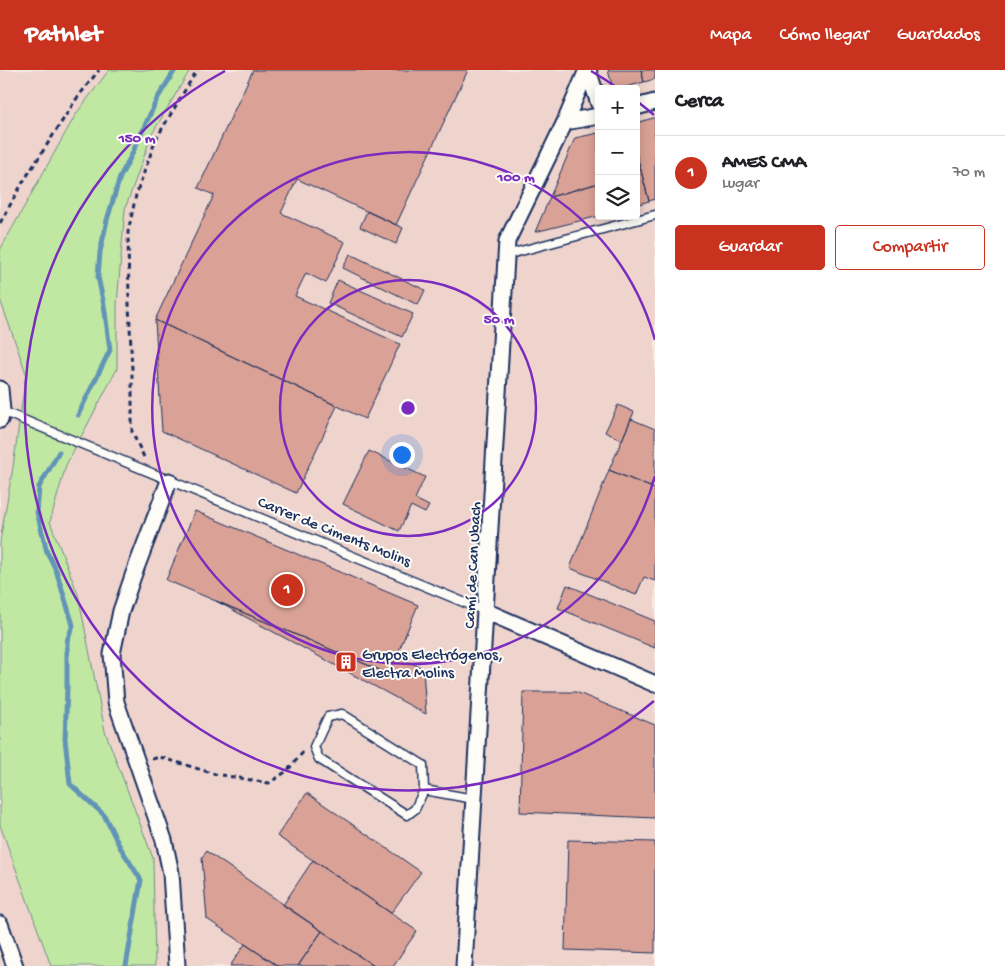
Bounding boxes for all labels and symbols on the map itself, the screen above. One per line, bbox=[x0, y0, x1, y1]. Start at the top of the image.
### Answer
text: 150 m bbox=[118, 130, 156, 148]
text: 100 m bbox=[496, 169, 535, 187]
text: 50 m bbox=[484, 311, 515, 329]
centre of rings bbox=[399, 399, 417, 417]
your location bbox=[389, 442, 415, 468]
street label: Carrer de Ciments Molins bbox=[254, 494, 414, 573]
street label: Camí de Can Ubach bbox=[462, 501, 487, 629]
pin: 1 bbox=[271, 571, 303, 609]
place label: Grupos Electrógenos, Electra Molins bbox=[362, 647, 503, 684]
building icon: Grupos Electrógenos, Electra Molins bbox=[334, 650, 358, 674]

